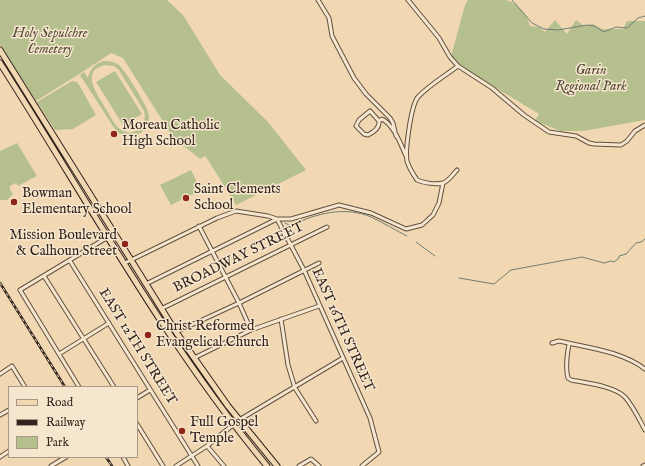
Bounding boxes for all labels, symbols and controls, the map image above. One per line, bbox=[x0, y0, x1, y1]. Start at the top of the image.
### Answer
park label: Holy Sepulchre Cemetery bbox=[13, 26, 87, 58]
park label: Garin Regional Park bbox=[555, 63, 627, 96]
place label: Moreau Catholic High School bbox=[122, 118, 220, 150]
marker: Moreau Catholic High School bbox=[109, 129, 119, 139]
place label: Saint Clements School bbox=[194, 182, 281, 214]
place label: Bowman Elementary School bbox=[22, 186, 132, 218]
marker: Saint Clements School bbox=[181, 193, 191, 203]
marker: Bowman Elementary School bbox=[9, 197, 19, 207]
street label: BROADWAY STREET bbox=[171, 219, 307, 297]
place label: Mission Boulevard & Calhoun Street bbox=[10, 228, 117, 260]
marker: Mission Boulevard & Calhoun Street bbox=[120, 239, 130, 249]
street label: EAST 16TH STREET bbox=[307, 266, 377, 394]
street label: EAST 12TH STREET bbox=[94, 286, 180, 408]
place label: Christ Reformed Evangelical Church bbox=[156, 319, 269, 352]
marker: Christ Reformed Evangelical Church bbox=[143, 330, 153, 340]
legend bbox=[8, 386, 138, 458]
text: Road bbox=[46, 395, 73, 410]
text: Railway bbox=[46, 415, 85, 430]
place label: Full Gospel Temple bbox=[190, 415, 258, 448]
marker: Full Gospel Temple bbox=[177, 426, 187, 436]
text: Park bbox=[46, 435, 69, 450]

